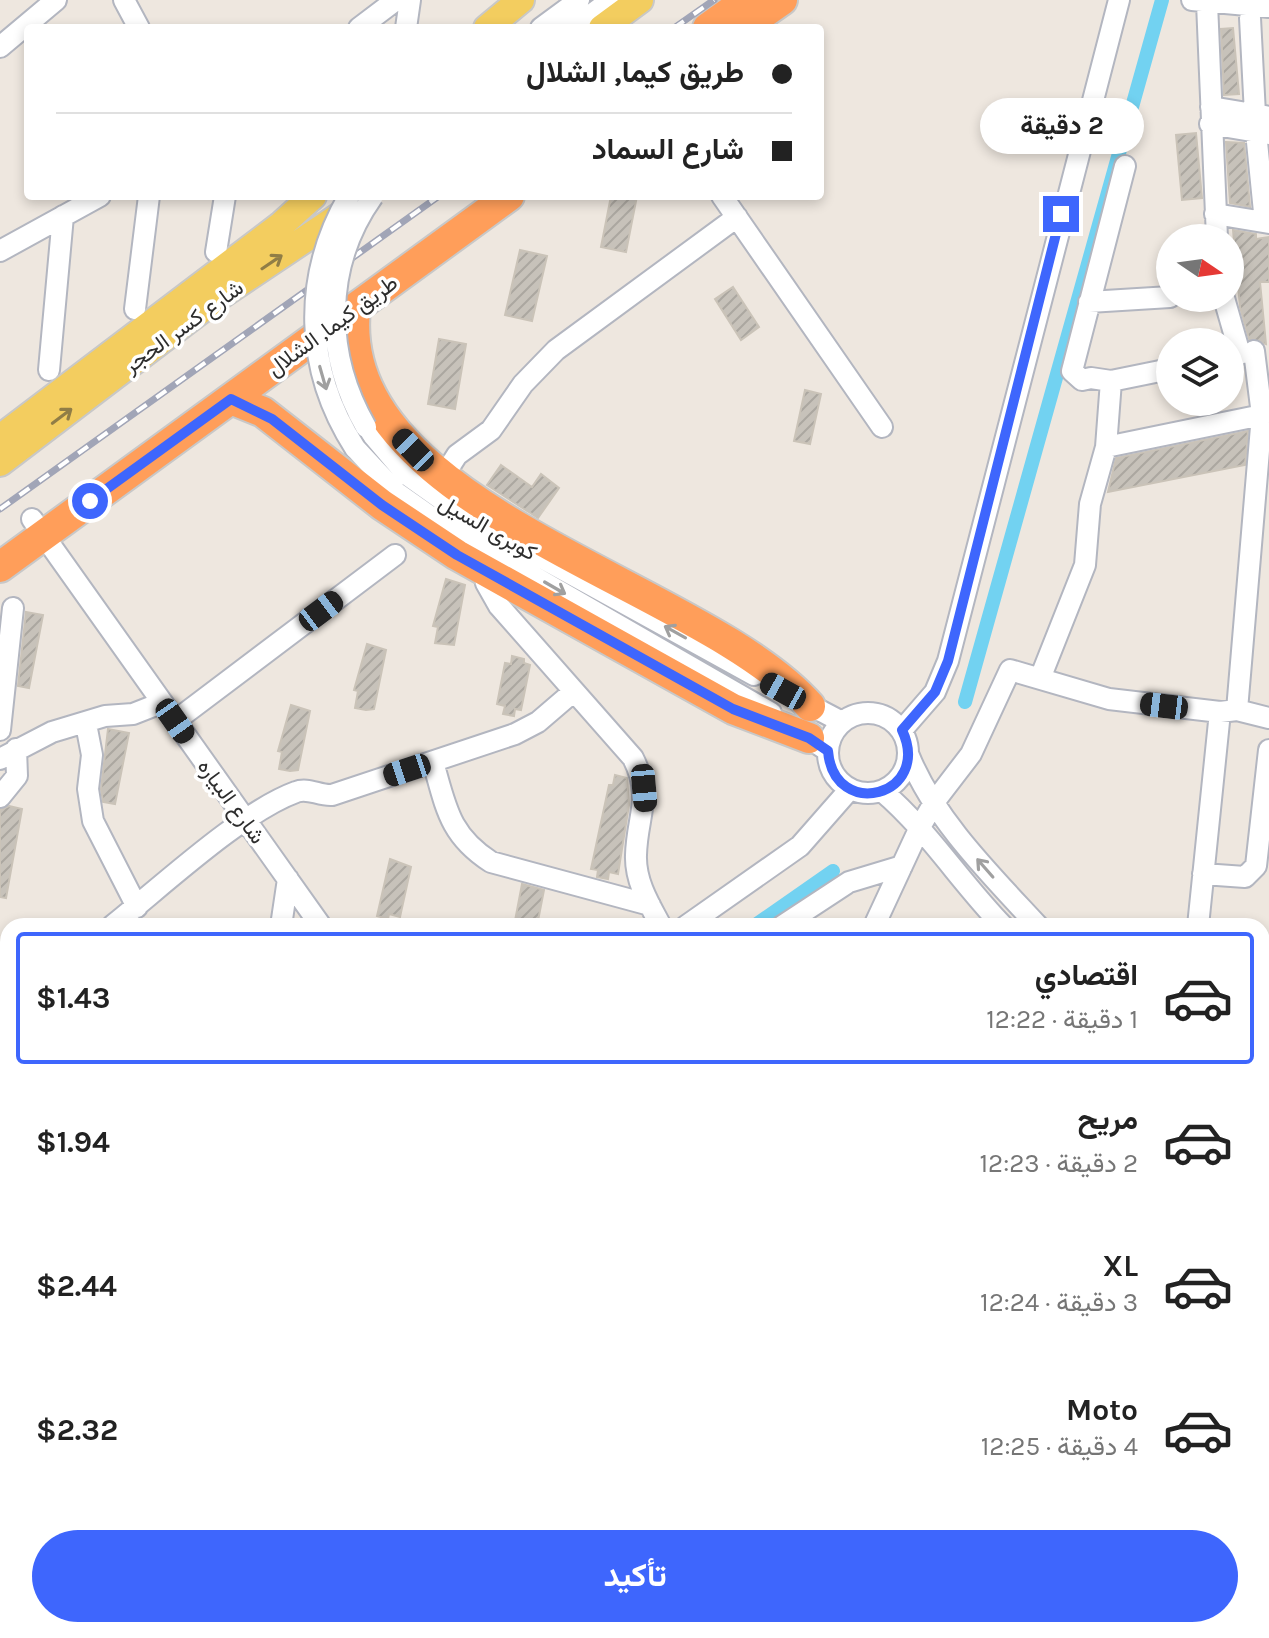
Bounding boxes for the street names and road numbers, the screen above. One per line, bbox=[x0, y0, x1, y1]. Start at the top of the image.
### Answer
street label: طريق كيما, الشلال bbox=[262, 270, 403, 382]
street label: شارع كسر الحجر bbox=[118, 275, 249, 380]
street label: كوبرى السيل bbox=[434, 489, 541, 566]
street label: شارع البياره bbox=[191, 754, 271, 850]

